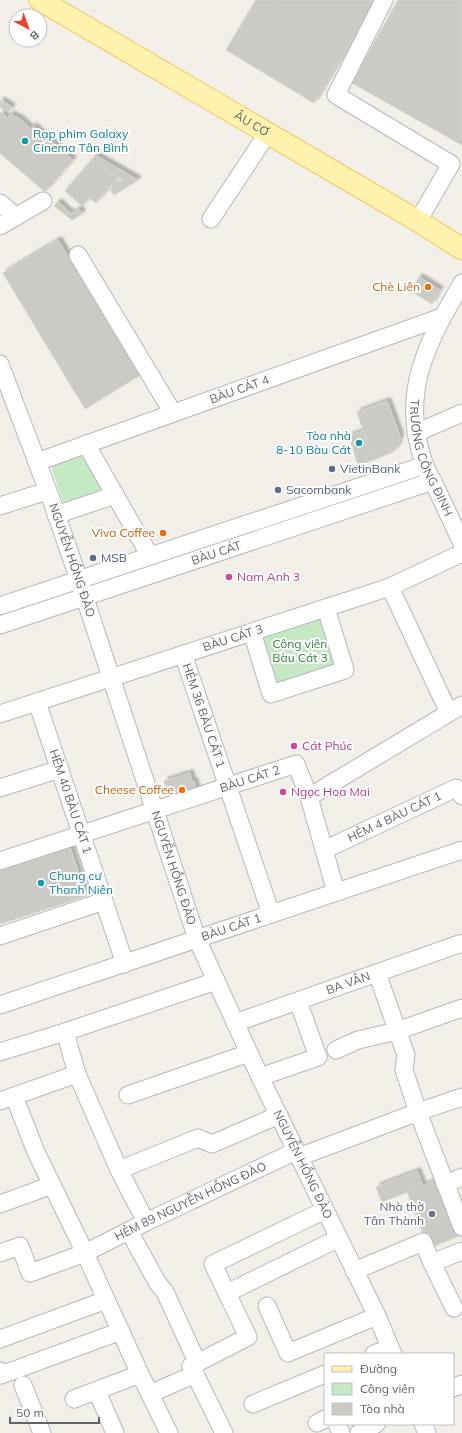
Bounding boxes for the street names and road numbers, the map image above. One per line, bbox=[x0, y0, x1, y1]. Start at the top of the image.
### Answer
street label: ÂU CƠ bbox=[232, 107, 272, 139]
street label: BÀU CÁT 4 bbox=[207, 372, 271, 407]
street label: TRƯƠNG CÔNG ĐỊNH bbox=[407, 399, 456, 518]
street label: NGUYỄN HỒNG ĐÀO bbox=[46, 501, 99, 619]
street label: BÀU CÁT bbox=[189, 537, 244, 568]
street label: BÀU CÁT 3 bbox=[201, 621, 265, 654]
street label: HẺM 36 BÀU CÁT 1 bbox=[180, 661, 229, 770]
street label: HẺM 40 BÀU CÁT 1 bbox=[46, 747, 95, 856]
street label: BÀU CÁT 2 bbox=[218, 762, 282, 795]
street label: HẺM 4 BÀU CÁT 1 bbox=[345, 788, 444, 845]
street label: NGUYỄN HỒNG ĐÀO bbox=[148, 809, 200, 927]
street label: BÀU CÁT 1 bbox=[199, 910, 263, 944]
street label: BA VÂN bbox=[324, 968, 372, 997]
street label: NGUYỄN HỒNG ĐÀO bbox=[270, 1107, 336, 1221]
street label: HẺM 89 NGUYỄN HỒNG ĐÀO bbox=[112, 1158, 269, 1244]

